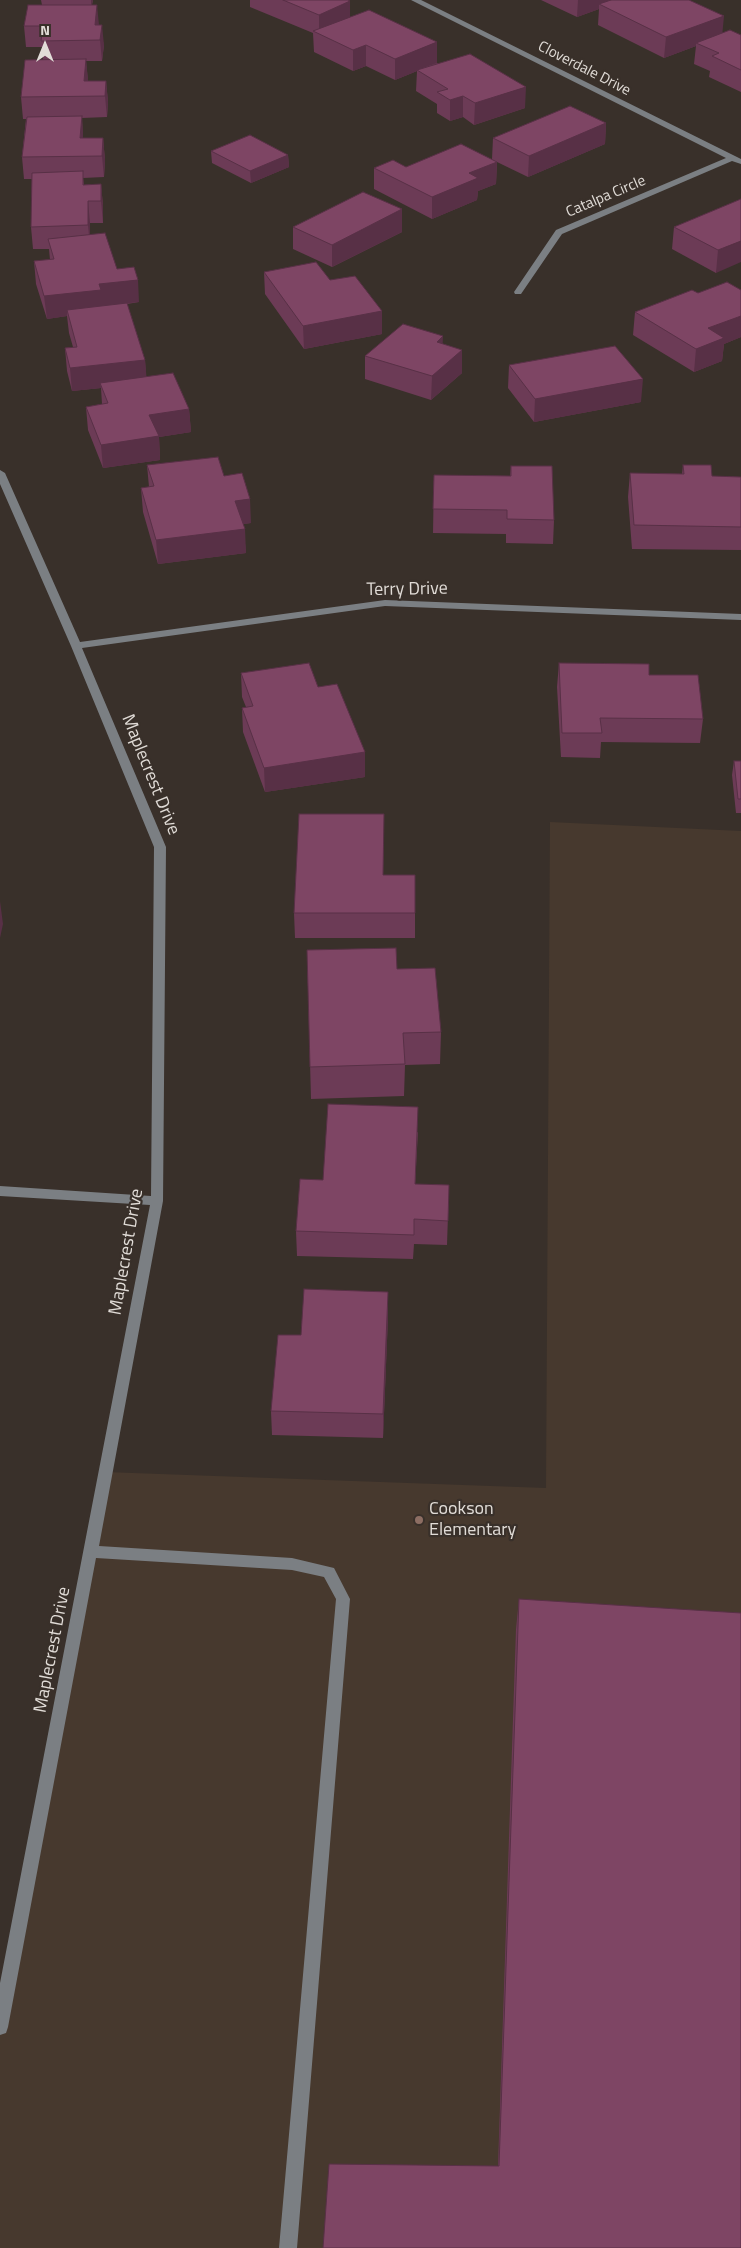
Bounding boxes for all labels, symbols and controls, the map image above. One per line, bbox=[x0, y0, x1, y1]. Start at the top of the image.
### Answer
text: N bbox=[40, 19, 50, 40]
north arrow bbox=[20, 20, 70, 70]
street label: Cloverdale Drive bbox=[535, 38, 633, 100]
street label: Catalpa Circle bbox=[563, 172, 649, 222]
street label: Terry Drive bbox=[366, 578, 448, 602]
street label: Maplecrest Drive bbox=[116, 712, 184, 838]
street label: Maplecrest Drive bbox=[105, 1187, 149, 1317]
place label: Cookson Elementary bbox=[429, 1499, 516, 1542]
marker: Cookson Elementary bbox=[413, 1514, 425, 1526]
street label: Maplecrest Drive bbox=[30, 1585, 76, 1715]

